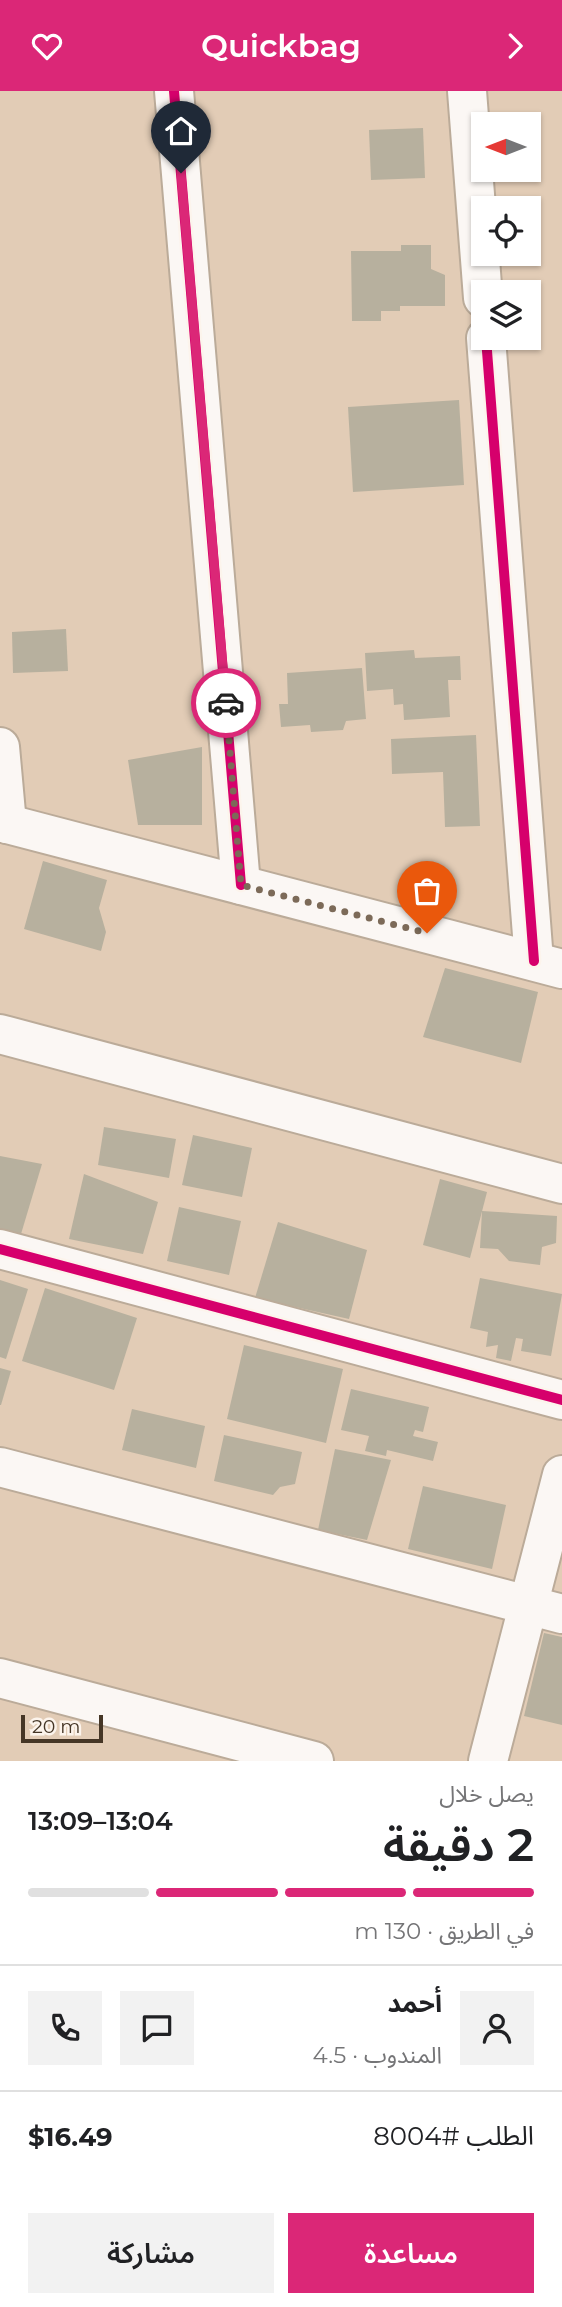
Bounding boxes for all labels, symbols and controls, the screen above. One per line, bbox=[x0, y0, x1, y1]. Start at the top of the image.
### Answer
text: Quickbag bbox=[201, 26, 361, 65]
icon: heart bbox=[28, 27, 66, 65]
icon: forward bbox=[496, 27, 534, 65]
pin bbox=[151, 101, 211, 173]
icon: home bbox=[162, 112, 200, 150]
north arrow bbox=[471, 112, 541, 182]
map controls bbox=[471, 112, 541, 350]
button: locate bbox=[471, 196, 541, 266]
button: layers bbox=[471, 280, 541, 350]
courier bbox=[191, 668, 261, 738]
icon: car bbox=[207, 684, 245, 722]
pin bbox=[397, 861, 457, 933]
icon: bag bbox=[408, 872, 446, 910]
scale bar bbox=[21, 1712, 103, 1744]
text: 20 m bbox=[32, 1715, 80, 1738]
text: يصل خلال bbox=[439, 1780, 534, 1808]
text: 13:04–13:09 bbox=[28, 1805, 173, 1837]
text: 2 دقيقة bbox=[383, 1816, 534, 1873]
text: في الطريق · 130 m bbox=[354, 1917, 534, 1945]
text: أحمد bbox=[388, 1987, 442, 2019]
button: phone bbox=[28, 1991, 102, 2065]
button: chat bbox=[120, 1991, 194, 2065]
button: person bbox=[460, 1991, 534, 2065]
text: المندوب · 4.5 bbox=[313, 2041, 442, 2069]
text: الطلب #8004 bbox=[373, 2120, 534, 2152]
text: $16.49 bbox=[28, 2121, 113, 2153]
button: مشاركة bbox=[28, 2213, 274, 2293]
button: مساعدة bbox=[288, 2213, 534, 2293]

